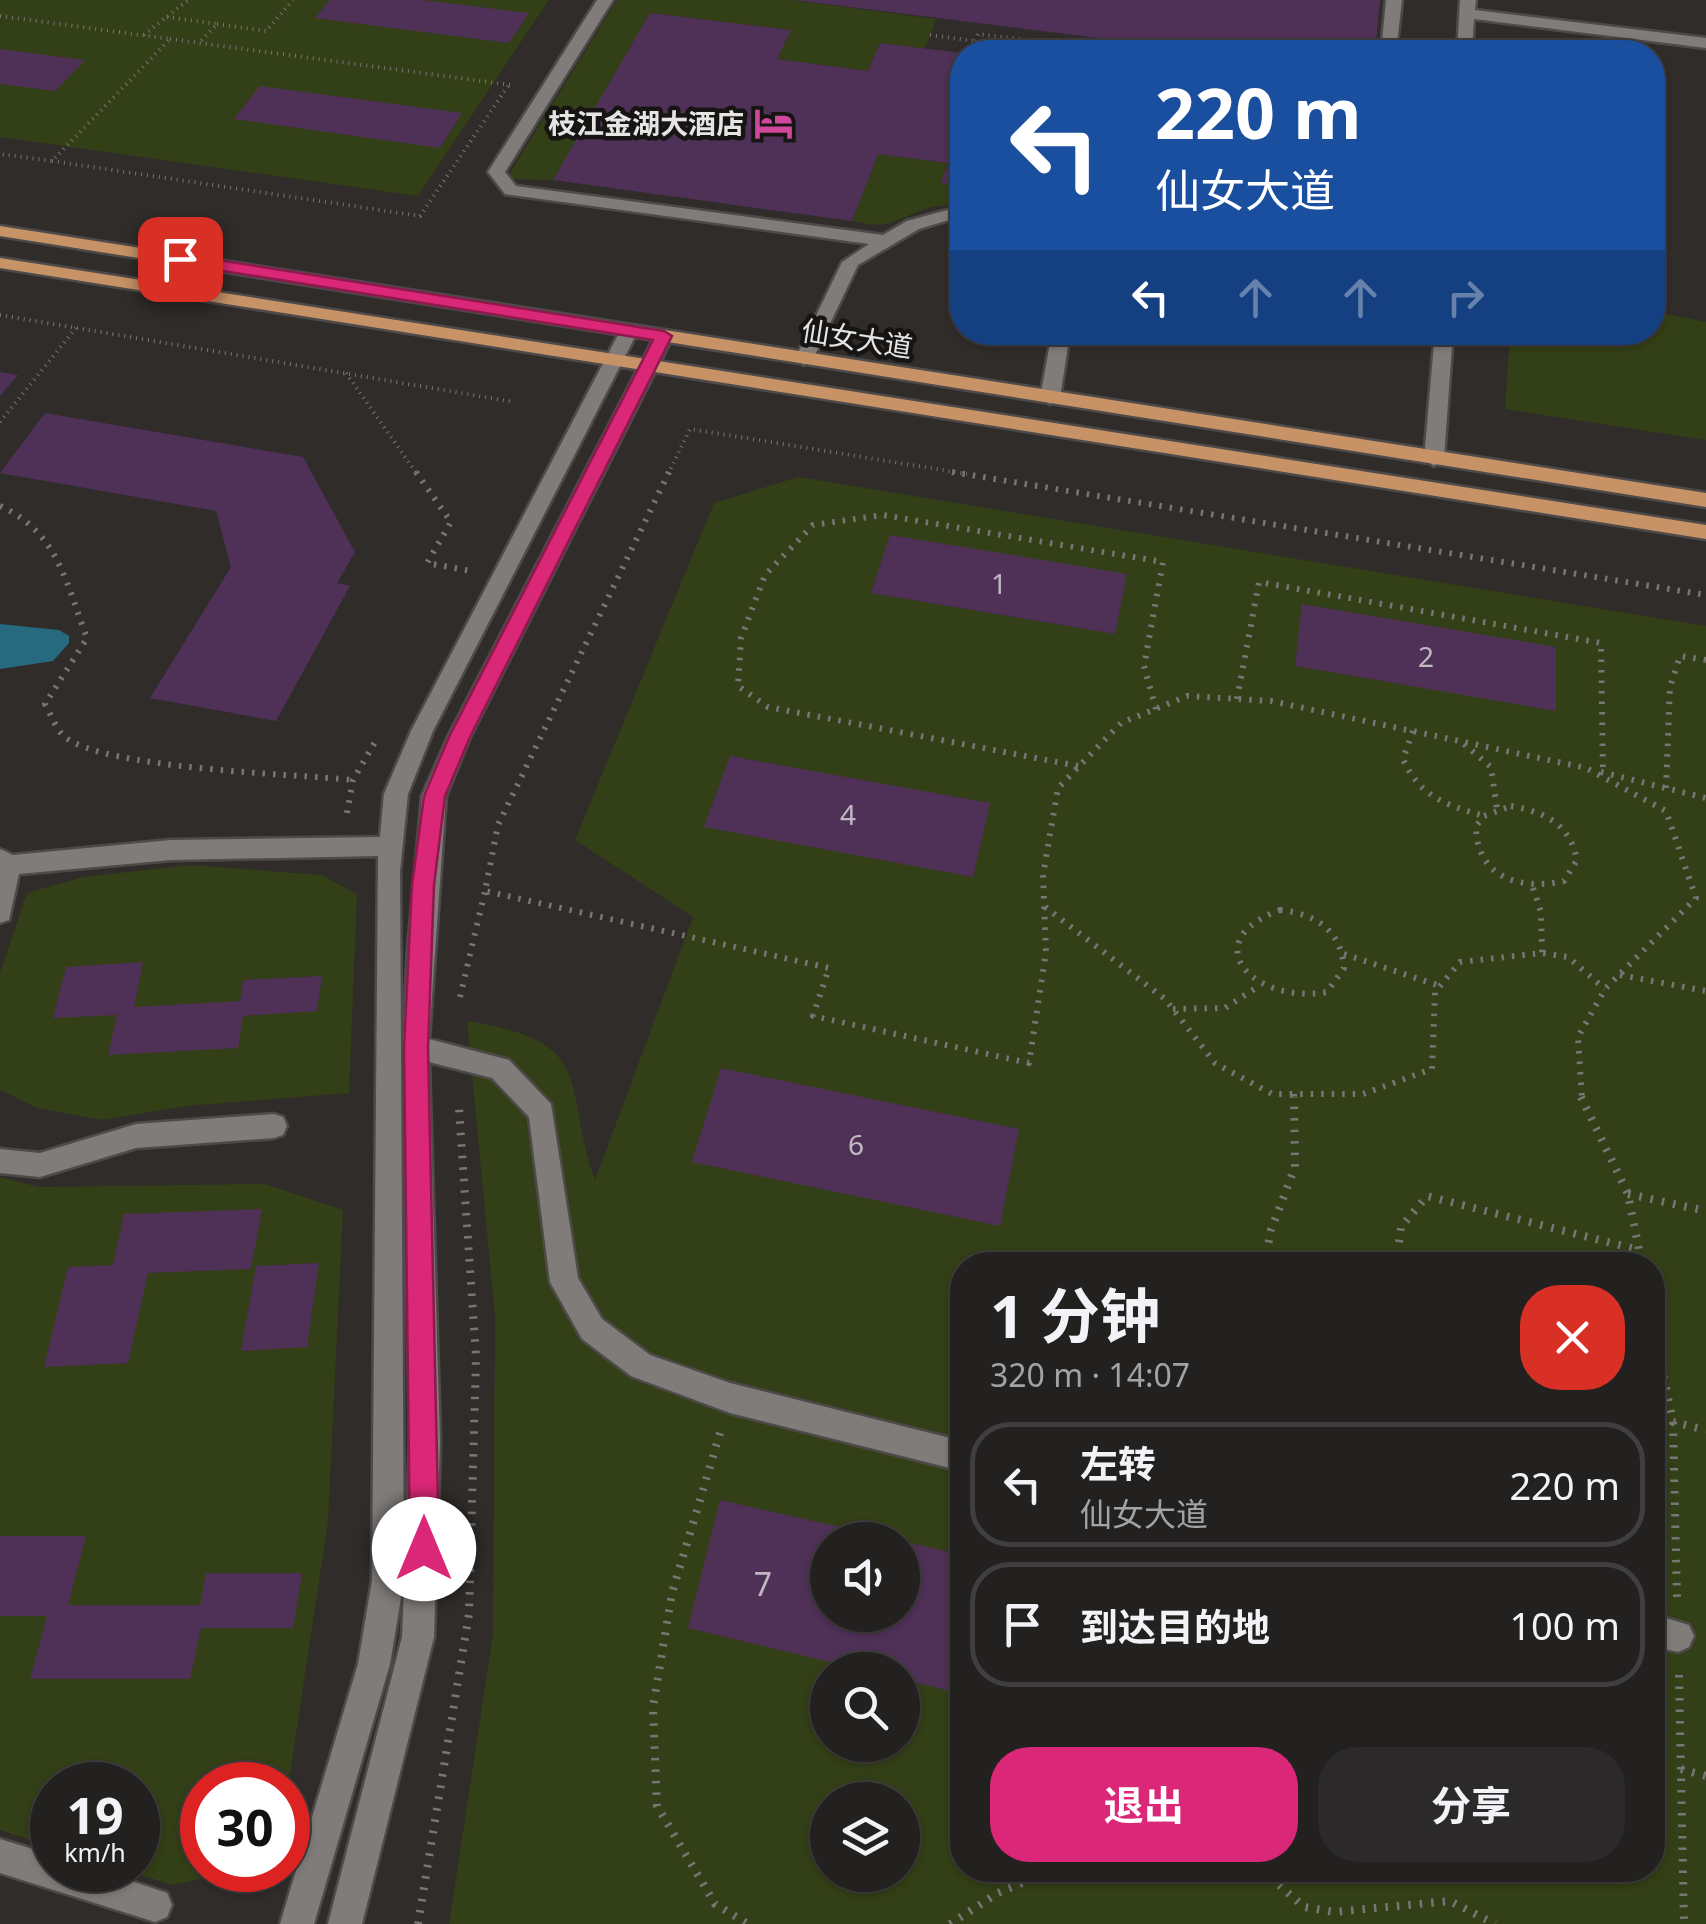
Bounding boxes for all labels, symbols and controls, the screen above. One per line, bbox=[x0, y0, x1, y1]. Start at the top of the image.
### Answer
text: 220 m bbox=[1155, 64, 1362, 160]
icon: left bbox=[990, 80, 1120, 210]
hotel icon: 枝江金湖大酒店 bbox=[753, 103, 795, 145]
place label: 枝江金湖大酒店 bbox=[548, 104, 744, 142]
text: 仙女大道 bbox=[1155, 159, 1335, 220]
pin bbox=[138, 217, 223, 302]
icon: arrive bbox=[153, 232, 208, 287]
icon: left bbox=[1123, 270, 1178, 325]
icon: ahead bbox=[1228, 270, 1283, 325]
icon: ahead bbox=[1333, 270, 1388, 325]
icon: right bbox=[1438, 270, 1493, 325]
street label: 仙女大道 bbox=[799, 310, 915, 366]
house number: 1 bbox=[991, 564, 1007, 602]
house number: 2 bbox=[1418, 637, 1434, 675]
house number: 4 bbox=[840, 795, 856, 833]
house number: 6 bbox=[848, 1125, 864, 1163]
text: 1 分钟 bbox=[990, 1274, 1160, 1356]
button: close bbox=[1520, 1285, 1625, 1390]
text: 320 m · 14:07 bbox=[990, 1353, 1190, 1396]
text: 左转 bbox=[1080, 1437, 1156, 1489]
icon: left bbox=[995, 1457, 1050, 1512]
text: 220 m bbox=[1509, 1459, 1620, 1511]
text: 仙女大道 bbox=[1080, 1492, 1208, 1535]
position arrow bbox=[372, 1497, 476, 1601]
map controls bbox=[810, 1522, 920, 1892]
button: sound bbox=[810, 1522, 920, 1632]
house number: 7 bbox=[754, 1562, 772, 1605]
icon: arrive bbox=[995, 1597, 1050, 1652]
text: 100 m bbox=[1509, 1599, 1620, 1651]
text: 到达目的地 bbox=[1080, 1600, 1270, 1652]
button: search bbox=[810, 1652, 920, 1762]
button: 退出 bbox=[990, 1747, 1298, 1862]
button: 分享 bbox=[1318, 1747, 1625, 1862]
speed limit sign: 30 bbox=[180, 1762, 310, 1892]
text: 19 bbox=[66, 1781, 124, 1849]
button: layers bbox=[810, 1782, 920, 1892]
text: km/h bbox=[64, 1835, 126, 1869]

